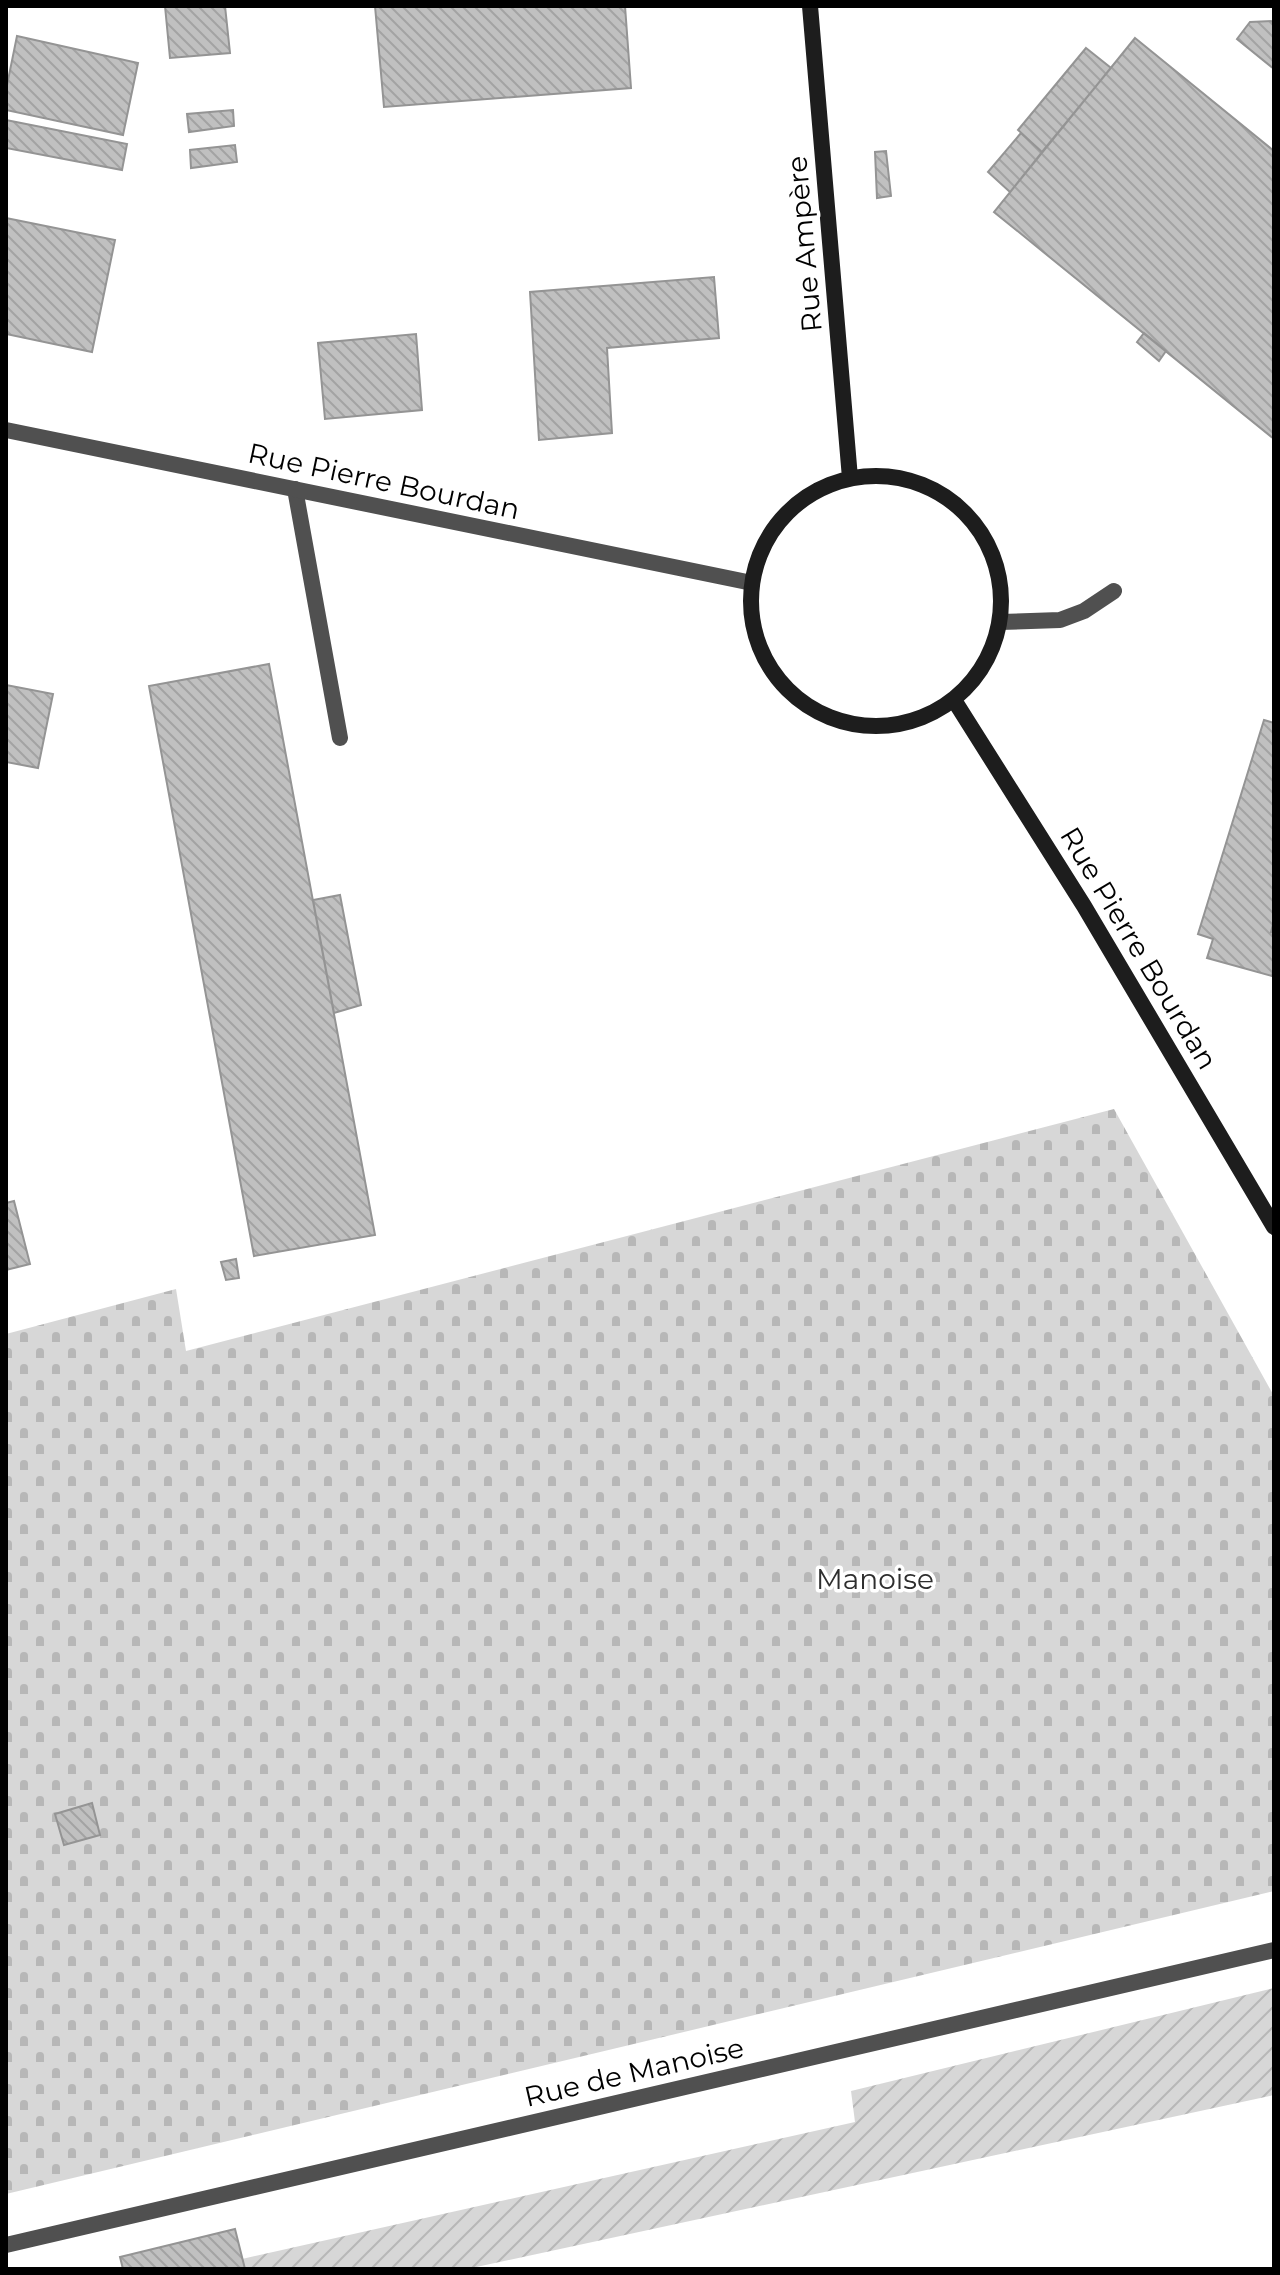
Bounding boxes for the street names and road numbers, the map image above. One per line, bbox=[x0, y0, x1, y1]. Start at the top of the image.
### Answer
street label: Rue Ampère bbox=[779, 154, 829, 334]
street label: Rue Pierre Bourdan bbox=[245, 436, 523, 526]
street label: Rue Pierre Bourdan bbox=[1053, 821, 1225, 1075]
street label: Rue de Manoise bbox=[521, 2030, 747, 2114]

